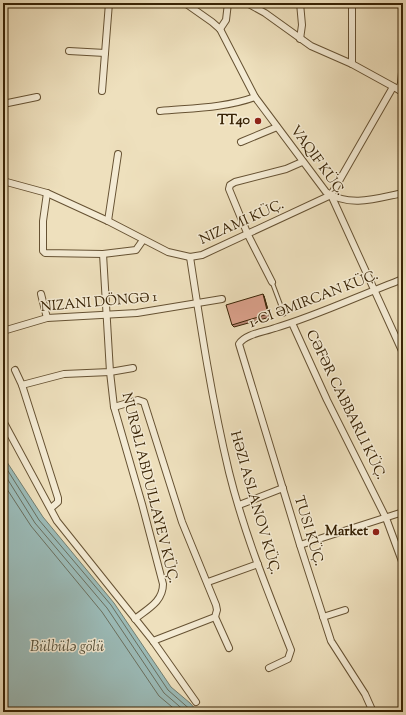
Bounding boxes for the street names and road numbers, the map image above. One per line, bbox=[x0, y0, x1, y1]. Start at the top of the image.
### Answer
street label: VAQIF KÜÇ. bbox=[285, 121, 350, 200]
street label: NIZAMI KÜÇ. bbox=[196, 194, 288, 251]
street label: 1-CI ƏMIRCAN KÜÇ. bbox=[246, 265, 382, 334]
street label: NIZANI DÖNGƏ 1 bbox=[40, 287, 158, 318]
street label: CƏFƏR CABBARLI KÜÇ. bbox=[300, 326, 391, 483]
street label: NURƏLI ABDULLAYEV KÜÇ. bbox=[116, 390, 183, 585]
street label: HƏZI ASLANOV KÜÇ. bbox=[224, 429, 285, 577]
street label: TUSI KÜÇ. bbox=[288, 493, 329, 569]

